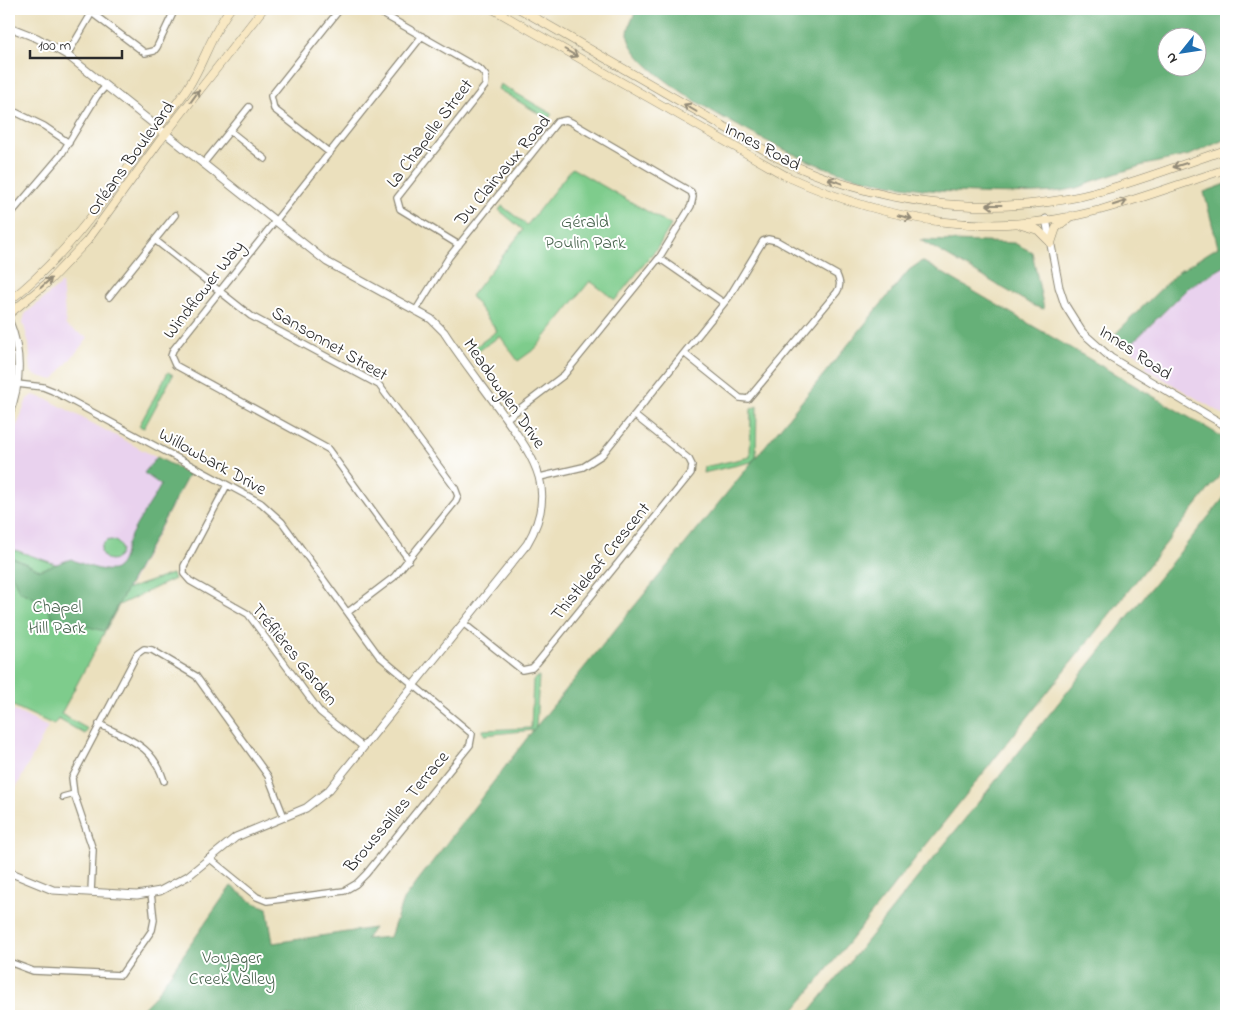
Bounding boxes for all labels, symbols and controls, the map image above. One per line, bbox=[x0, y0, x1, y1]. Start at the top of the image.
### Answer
scale bar bbox=[30, 28, 122, 60]
north arrow bbox=[1158, 28, 1208, 78]
text: 100 m bbox=[38, 35, 71, 57]
text: N bbox=[1161, 48, 1183, 67]
one-way arrow bbox=[563, 49, 577, 59]
street label: La Chapelle Street bbox=[381, 74, 480, 194]
one-way arrow bbox=[190, 89, 200, 103]
street label: Orléans Boulevard bbox=[81, 97, 182, 222]
one-way arrow bbox=[682, 103, 697, 113]
street label: Du Clairvaux Road bbox=[449, 110, 558, 233]
street label: Innes Road bbox=[719, 117, 805, 179]
one-way arrow bbox=[1173, 161, 1188, 170]
one-way arrow bbox=[827, 176, 843, 185]
one-way arrow bbox=[1111, 198, 1127, 208]
one-way arrow bbox=[987, 200, 1003, 210]
park label: Gérald Poulin Park bbox=[544, 210, 626, 257]
one-way arrow bbox=[896, 213, 912, 222]
street label: Windflower Way bbox=[158, 235, 252, 345]
one-way arrow bbox=[40, 277, 53, 288]
street label: Sansonnet Street bbox=[266, 301, 392, 389]
street label: Innes Road bbox=[1093, 320, 1176, 388]
street label: Meadowglen Drive bbox=[455, 334, 552, 456]
street label: Willowbark Drive bbox=[153, 422, 272, 504]
street label: Thistleleaf Crescent bbox=[546, 497, 658, 627]
park label: Chapel Hill Park bbox=[29, 595, 85, 642]
street label: Tréflières Garden bbox=[244, 598, 343, 712]
street label: Broussailles Terrace bbox=[338, 745, 457, 880]
park label: Voyager Creek Valley bbox=[189, 946, 275, 993]

